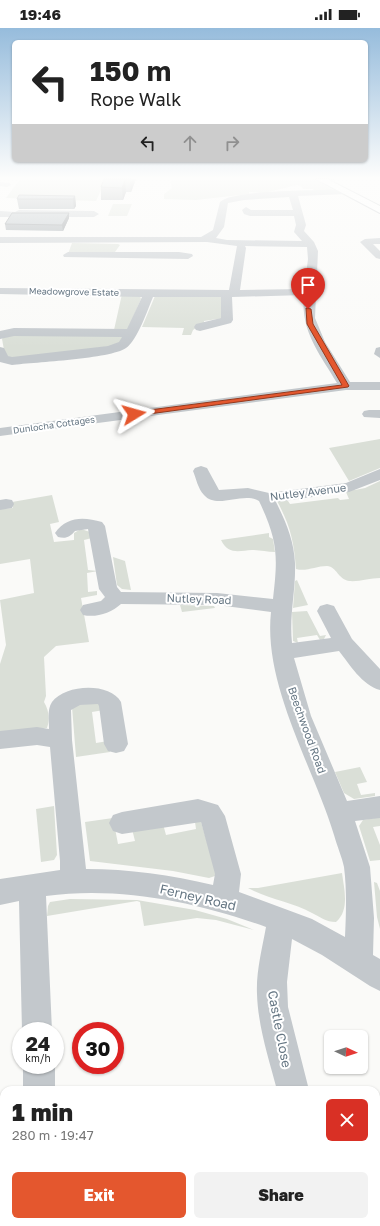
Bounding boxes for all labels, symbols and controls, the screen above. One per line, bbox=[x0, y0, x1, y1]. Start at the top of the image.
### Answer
text: 19:46 bbox=[20, 5, 61, 23]
text: 150 m bbox=[90, 54, 171, 87]
icon: left bbox=[24, 56, 76, 108]
text: Rope Walk bbox=[90, 88, 182, 110]
icon: left bbox=[137, 132, 159, 154]
icon: ahead bbox=[179, 132, 201, 154]
icon: right bbox=[221, 132, 243, 154]
pin bbox=[291, 268, 325, 309]
icon: arrive bbox=[297, 274, 319, 296]
street label: Meadowgrove Estate bbox=[29, 285, 119, 298]
position arrow bbox=[113, 393, 155, 435]
street label: Dunlocha Cottages bbox=[12, 413, 96, 436]
street label: Nutley Avenue bbox=[269, 480, 347, 503]
street label: Nutley Road bbox=[166, 591, 232, 606]
street label: Beechwood Road bbox=[286, 685, 329, 775]
street label: Ferney Road bbox=[158, 880, 238, 914]
street label: Castle Close bbox=[265, 989, 295, 1069]
speed limit sign: 30 bbox=[72, 1022, 124, 1074]
north arrow bbox=[324, 1030, 368, 1074]
map controls bbox=[324, 1030, 368, 1074]
text: 24 bbox=[26, 1031, 50, 1055]
text: km/h bbox=[25, 1052, 51, 1064]
text: 1 min bbox=[12, 1097, 73, 1126]
button: close bbox=[326, 1099, 368, 1141]
text: 280 m · 19:47 bbox=[12, 1127, 94, 1143]
button: Exit bbox=[12, 1172, 186, 1218]
button: Share bbox=[194, 1172, 368, 1218]

